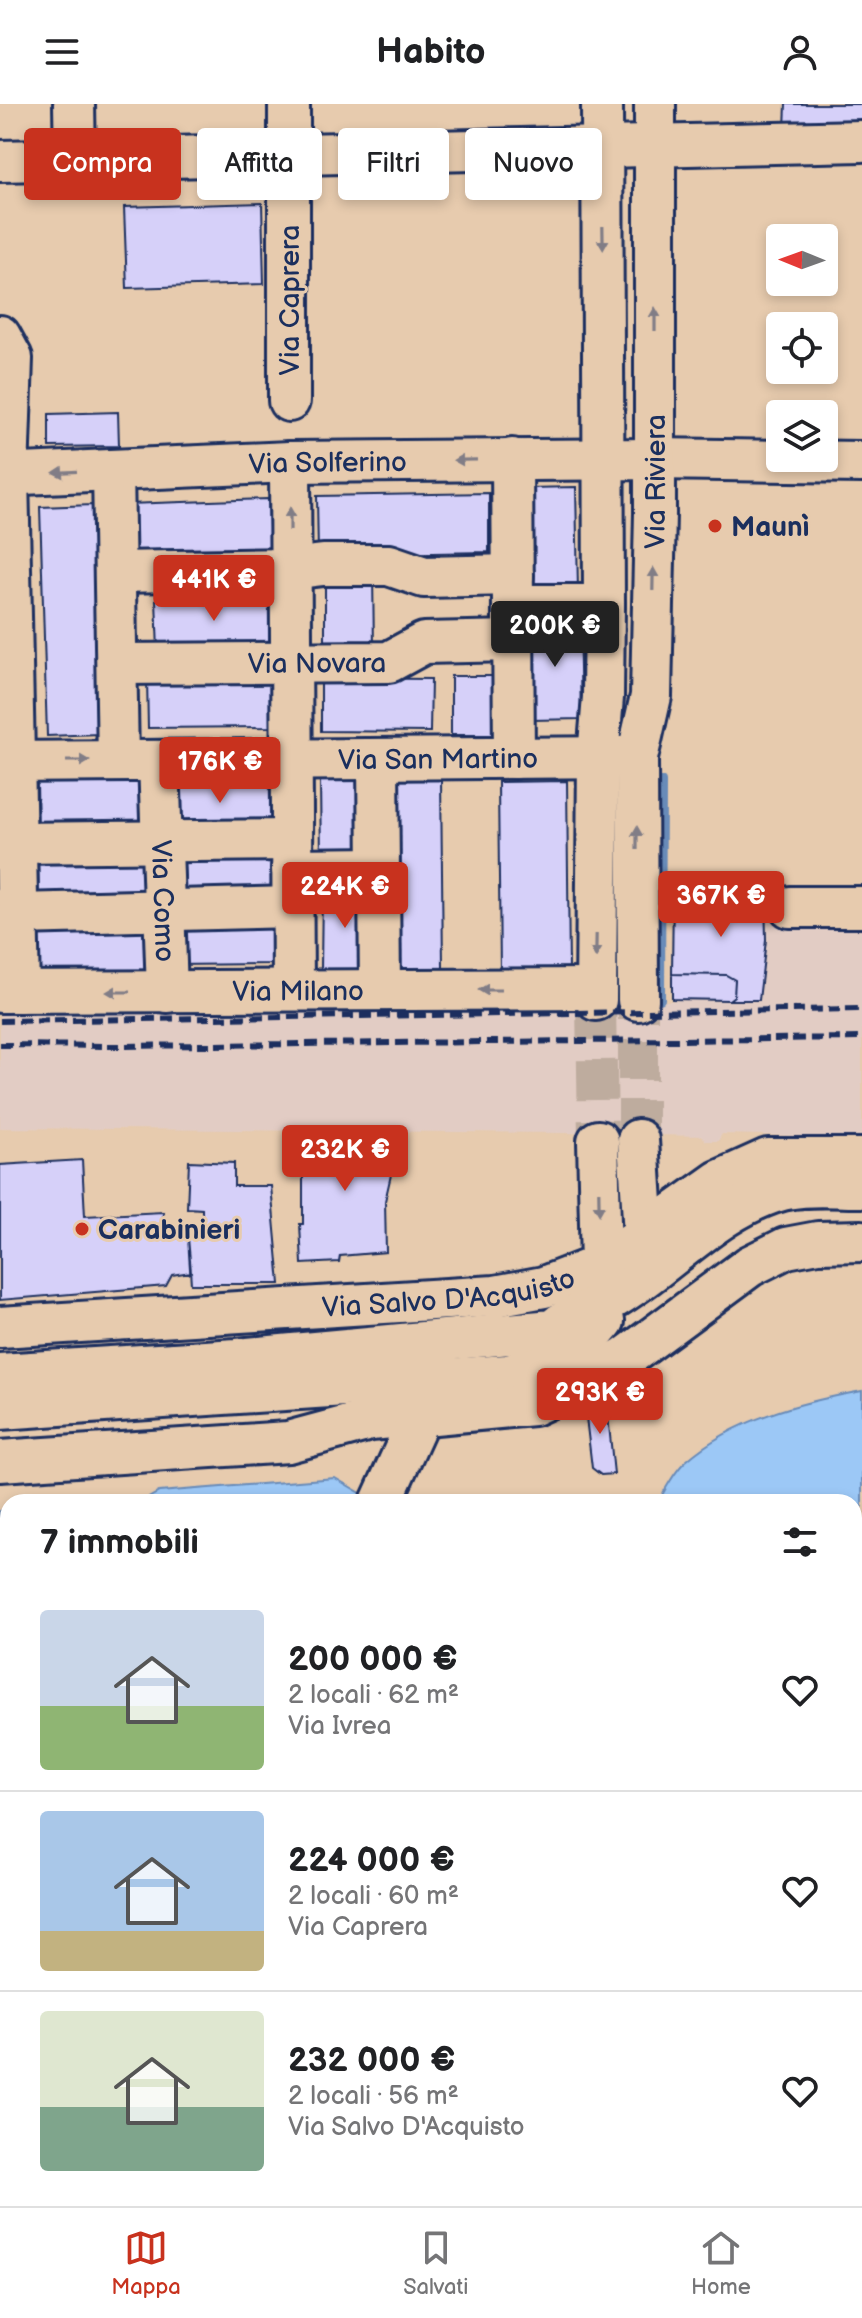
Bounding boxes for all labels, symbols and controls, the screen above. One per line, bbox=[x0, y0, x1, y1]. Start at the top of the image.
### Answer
icon: menu bbox=[40, 30, 84, 74]
icon: person bbox=[778, 30, 822, 74]
text: Habito bbox=[376, 31, 486, 74]
chip: Compra bbox=[24, 128, 181, 200]
chip: Affitta bbox=[197, 128, 322, 200]
chip: Filtri bbox=[338, 128, 449, 200]
chip: Nuovo bbox=[465, 128, 602, 200]
north arrow bbox=[766, 224, 838, 296]
map controls bbox=[766, 224, 838, 472]
street label: Via Caprera bbox=[274, 225, 307, 375]
one-way arrow bbox=[596, 226, 609, 251]
one-way arrow bbox=[649, 306, 661, 331]
button: locate bbox=[766, 312, 838, 384]
button: layers bbox=[766, 400, 838, 472]
street label: Via Riviera bbox=[639, 414, 673, 549]
street label: Via Solferino bbox=[248, 446, 407, 482]
one-way arrow bbox=[452, 454, 477, 466]
one-way arrow bbox=[52, 466, 77, 479]
one-way arrow bbox=[284, 506, 296, 531]
place label: Maunì bbox=[731, 511, 809, 544]
marker: Maunì bbox=[706, 517, 724, 535]
pin: 441K € bbox=[149, 555, 279, 623]
text: 441K € bbox=[171, 565, 257, 596]
one-way arrow bbox=[647, 566, 660, 591]
pin: 200K € bbox=[490, 601, 620, 669]
text: 200K € bbox=[509, 611, 601, 642]
street label: Via Novara bbox=[248, 647, 386, 681]
pin: 176K € bbox=[155, 737, 285, 805]
street label: Via San Martino bbox=[338, 743, 538, 777]
text: 176K € bbox=[177, 747, 263, 778]
one-way arrow bbox=[66, 755, 91, 767]
one-way arrow bbox=[631, 825, 643, 850]
street label: Via Como bbox=[144, 839, 181, 963]
pin: 224K € bbox=[280, 862, 410, 930]
pin: 367K € bbox=[656, 871, 786, 939]
text: 224K € bbox=[300, 872, 390, 903]
text: 367K € bbox=[676, 881, 766, 912]
one-way arrow bbox=[590, 934, 603, 959]
street label: Via Milano bbox=[232, 975, 364, 1009]
one-way arrow bbox=[477, 984, 502, 996]
one-way arrow bbox=[105, 986, 130, 998]
pin: 232K € bbox=[280, 1125, 410, 1193]
text: 232K € bbox=[300, 1135, 390, 1166]
one-way arrow bbox=[593, 1191, 606, 1216]
place label: Carabinieri bbox=[98, 1214, 240, 1247]
marker: Carabinieri bbox=[73, 1220, 91, 1238]
street label: Via Salvo D'Acquisto bbox=[321, 1262, 580, 1325]
pin: 293K € bbox=[535, 1368, 665, 1436]
text: 293K € bbox=[555, 1378, 645, 1409]
icon: filters bbox=[778, 1520, 822, 1564]
text: 7 immobili bbox=[40, 1522, 199, 1563]
text: 200 000 € bbox=[288, 1639, 458, 1680]
icon: home bbox=[104, 1642, 200, 1738]
icon: heart bbox=[778, 1668, 822, 1712]
text: 2 locali · 62 m² bbox=[288, 1680, 459, 1711]
text: Via Ivrea bbox=[288, 1711, 391, 1742]
text: 224 000 € bbox=[288, 1840, 455, 1881]
icon: home bbox=[104, 1843, 200, 1939]
icon: heart bbox=[778, 1869, 822, 1913]
text: 2 locali · 60 m² bbox=[288, 1881, 459, 1912]
text: Via Caprera bbox=[288, 1912, 428, 1943]
text: 232 000 € bbox=[288, 2040, 455, 2081]
icon: home bbox=[104, 2043, 200, 2139]
icon: heart bbox=[778, 2069, 822, 2113]
text: 2 locali · 56 m² bbox=[288, 2081, 459, 2112]
text: Via Salvo D'Acquisto bbox=[288, 2112, 525, 2143]
tab: Mappa bbox=[111, 2226, 181, 2301]
tab: Salvati bbox=[403, 2226, 468, 2301]
tab: Home bbox=[691, 2226, 751, 2301]

